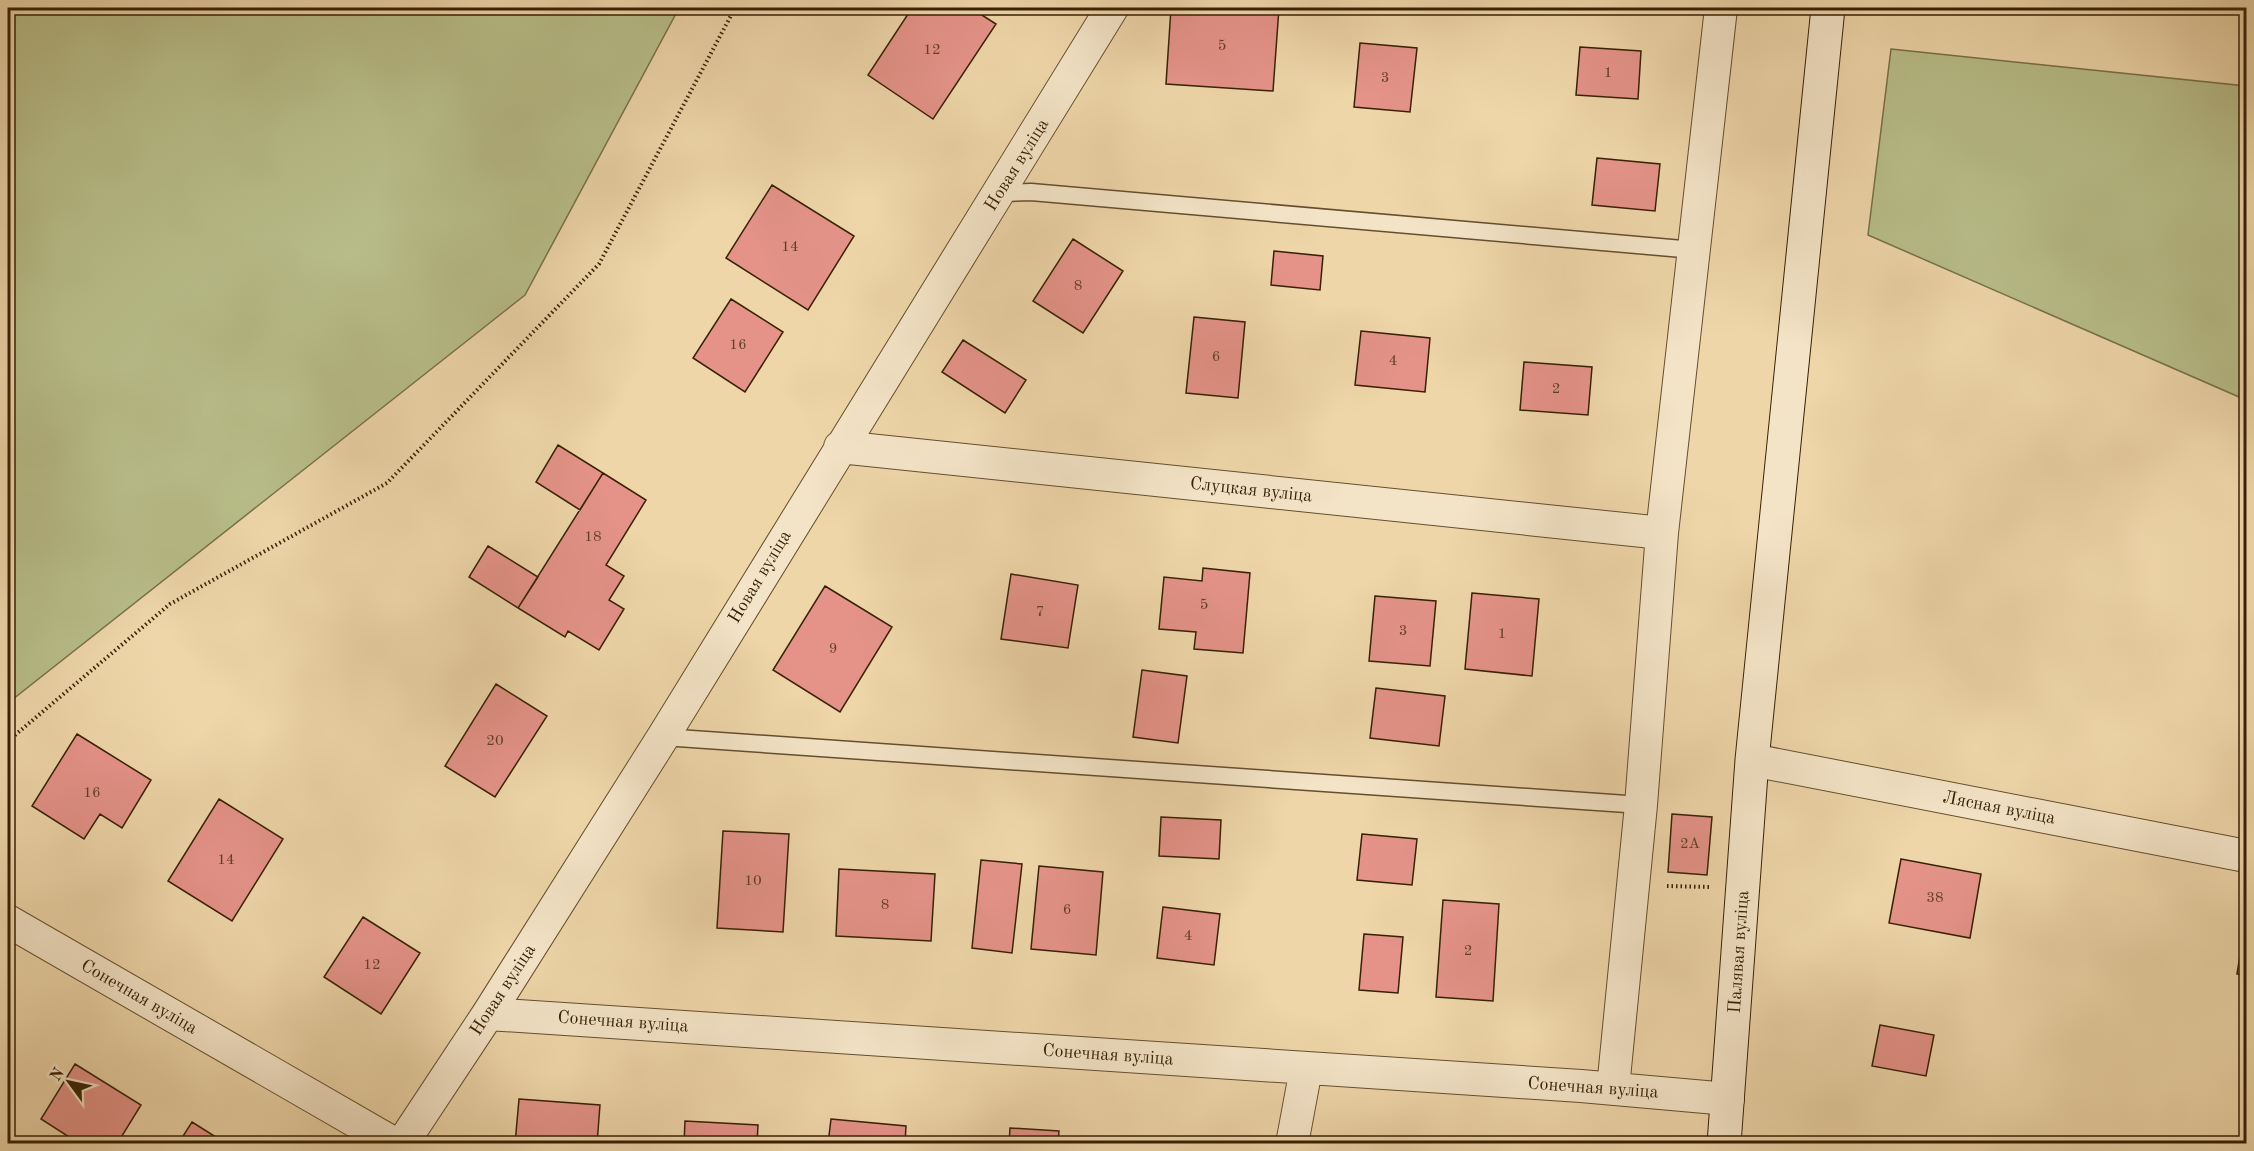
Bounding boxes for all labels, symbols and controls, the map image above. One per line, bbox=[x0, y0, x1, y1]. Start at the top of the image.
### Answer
house number: 5 bbox=[1218, 39, 1226, 54]
house number: 12 bbox=[923, 43, 941, 58]
house number: 1 bbox=[1604, 66, 1612, 81]
house number: 3 bbox=[1381, 71, 1389, 86]
street label: Новая вуліца bbox=[982, 116, 1052, 214]
house number: 14 bbox=[781, 240, 799, 255]
house number: 8 bbox=[1074, 279, 1082, 294]
house number: 16 bbox=[729, 338, 747, 353]
house number: 6 bbox=[1212, 350, 1220, 365]
house number: 4 bbox=[1389, 354, 1397, 369]
house number: 2 bbox=[1552, 382, 1560, 397]
street label: Слуцкая вуліца bbox=[1189, 475, 1313, 505]
street label: Новая вуліца bbox=[725, 527, 795, 627]
house number: 18 bbox=[584, 530, 602, 545]
house number: 5 bbox=[1200, 598, 1208, 613]
house number: 7 bbox=[1036, 605, 1044, 620]
house number: 3 bbox=[1399, 624, 1407, 639]
house number: 1 bbox=[1498, 627, 1506, 642]
house number: 9 bbox=[829, 642, 837, 657]
house number: 20 bbox=[486, 734, 504, 749]
house number: 16 bbox=[83, 786, 101, 801]
street label: Лясная вуліца bbox=[1941, 788, 2057, 828]
house number: 2А bbox=[1680, 837, 1701, 852]
house number: 14 bbox=[217, 853, 235, 868]
house number: 10 bbox=[744, 874, 762, 889]
street label: Палявая вуліца bbox=[1726, 890, 1752, 1014]
house number: 38 bbox=[1926, 891, 1944, 906]
house number: 8 bbox=[881, 898, 889, 913]
house number: 6 bbox=[1063, 903, 1071, 918]
house number: 4 bbox=[1184, 929, 1192, 944]
street label: Новая вуліца bbox=[467, 941, 539, 1039]
house number: 2 bbox=[1464, 944, 1472, 959]
street label: Сонечная вуліца bbox=[78, 956, 200, 1038]
house number: 12 bbox=[363, 958, 381, 973]
street label: Сонечная вуліца bbox=[557, 1008, 689, 1036]
street label: Сонечная вуліца bbox=[1042, 1041, 1174, 1069]
north arrow bbox=[39, 1052, 99, 1112]
text: N bbox=[48, 1065, 69, 1084]
street label: Сонечная вуліца bbox=[1527, 1074, 1659, 1102]

